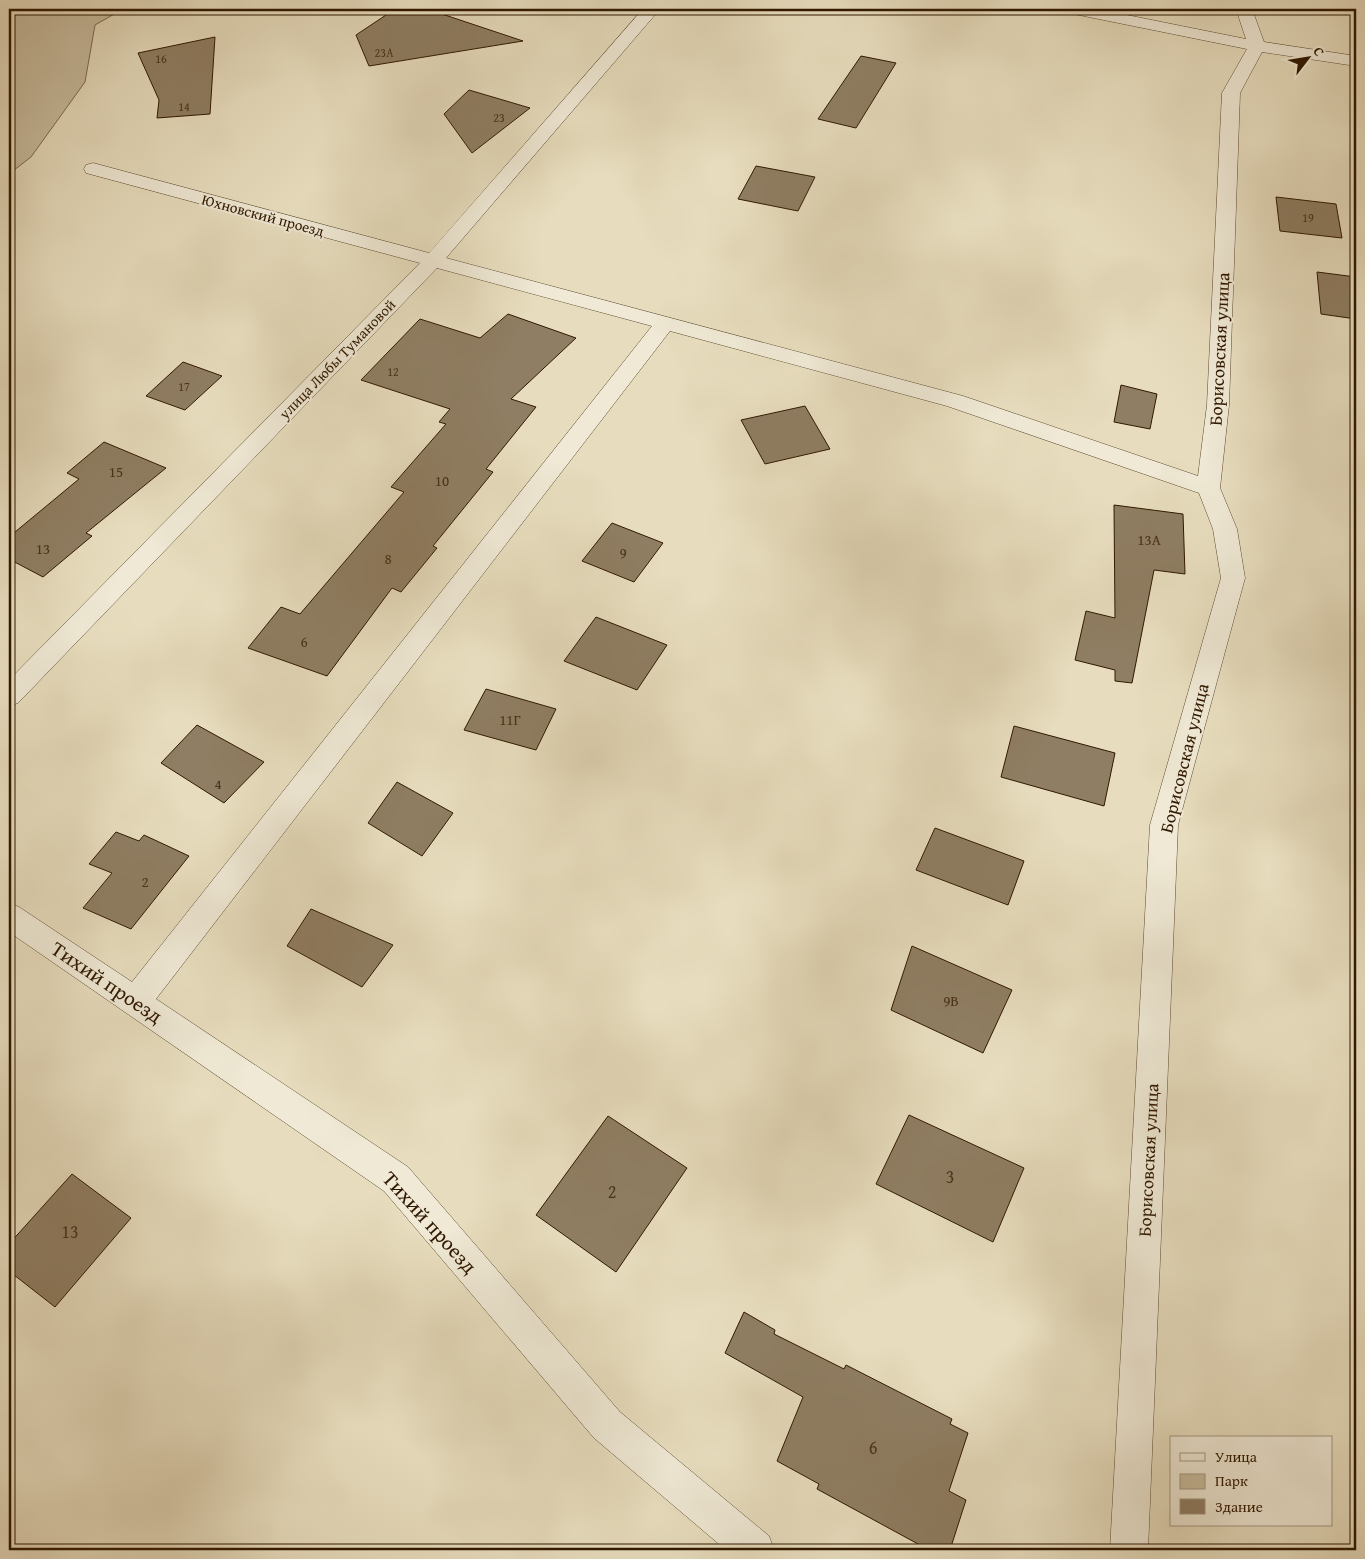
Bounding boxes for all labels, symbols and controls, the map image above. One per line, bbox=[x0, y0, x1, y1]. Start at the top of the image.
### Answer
north arrow bbox=[1282, 32, 1332, 82]
text: С bbox=[1309, 43, 1330, 60]
house number: 23А bbox=[375, 44, 394, 61]
house number: 16 bbox=[155, 50, 167, 67]
house number: 14 bbox=[178, 98, 190, 115]
house number: 23 bbox=[493, 109, 505, 126]
street label: Юхновский проезд bbox=[200, 189, 326, 241]
house number: 19 bbox=[1302, 209, 1314, 226]
street label: Борисовская улица bbox=[1202, 271, 1237, 426]
street label: улица Любы Тумановой bbox=[273, 294, 400, 424]
house number: 12 bbox=[387, 363, 399, 380]
house number: 17 bbox=[178, 378, 190, 395]
house number: 15 bbox=[109, 461, 123, 482]
house number: 10 bbox=[435, 470, 449, 491]
house number: 13А bbox=[1137, 529, 1161, 550]
house number: 13 bbox=[36, 538, 50, 559]
house number: 9 bbox=[619, 542, 627, 563]
house number: 8 bbox=[384, 548, 392, 569]
house number: 6 bbox=[300, 631, 308, 652]
street label: Борисовская улица bbox=[1152, 680, 1216, 836]
house number: 11Г bbox=[499, 709, 521, 730]
house number: 4 bbox=[214, 773, 222, 794]
house number: 2 bbox=[141, 871, 149, 892]
street label: Тихий проезд bbox=[45, 933, 170, 1031]
house number: 9В bbox=[943, 990, 959, 1011]
street label: Борисовская улица bbox=[1131, 1082, 1166, 1237]
house number: 3 bbox=[946, 1163, 954, 1190]
street label: Тихий проезд bbox=[375, 1164, 485, 1281]
house number: 2 bbox=[608, 1178, 616, 1205]
house number: 13 bbox=[61, 1218, 79, 1245]
house number: 6 bbox=[869, 1434, 877, 1461]
legend bbox=[1170, 1436, 1332, 1526]
text: Улица bbox=[1215, 1446, 1258, 1467]
text: Парк bbox=[1215, 1470, 1248, 1491]
text: Здание bbox=[1215, 1496, 1263, 1517]

